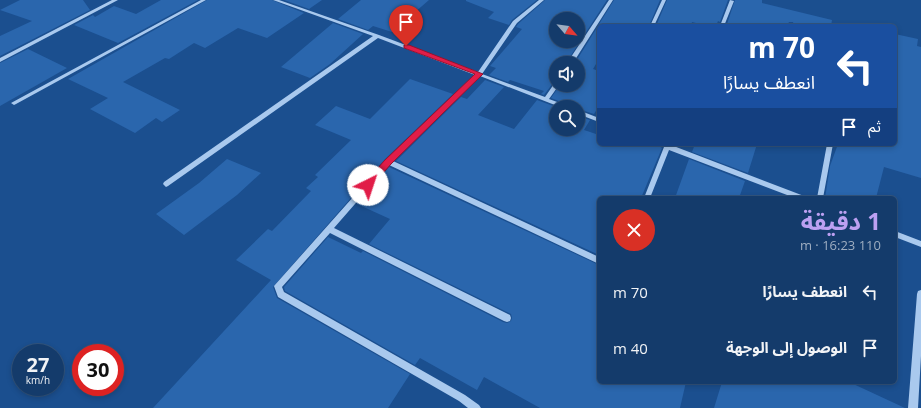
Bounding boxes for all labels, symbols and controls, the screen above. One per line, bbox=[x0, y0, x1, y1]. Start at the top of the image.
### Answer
pin bbox=[389, 5, 423, 46]
icon: arrive bbox=[395, 11, 417, 33]
north arrow bbox=[549, 12, 585, 48]
map controls bbox=[549, 12, 585, 136]
text: 70 m bbox=[748, 28, 815, 66]
icon: left bbox=[829, 40, 881, 92]
button: sound bbox=[549, 56, 585, 92]
text: انعطف يسارًا bbox=[723, 70, 815, 94]
button: search bbox=[549, 100, 585, 136]
icon: arrive bbox=[838, 116, 860, 138]
text: ثم bbox=[868, 116, 881, 136]
position arrow bbox=[347, 164, 389, 206]
text: 1 دقيقة bbox=[801, 204, 881, 237]
button: close bbox=[613, 209, 655, 251]
text: 110 m · 16:23 bbox=[800, 236, 881, 254]
text: انعطف يسارًا bbox=[763, 281, 847, 301]
icon: left bbox=[859, 281, 881, 303]
text: 70 m bbox=[613, 282, 648, 302]
text: الوصول إلى الوجهة bbox=[726, 337, 847, 357]
icon: arrive bbox=[859, 337, 881, 359]
text: 40 m bbox=[613, 338, 648, 358]
speed limit sign: 30 bbox=[72, 344, 124, 396]
text: 27 bbox=[27, 351, 49, 378]
text: km/h bbox=[26, 373, 50, 387]

